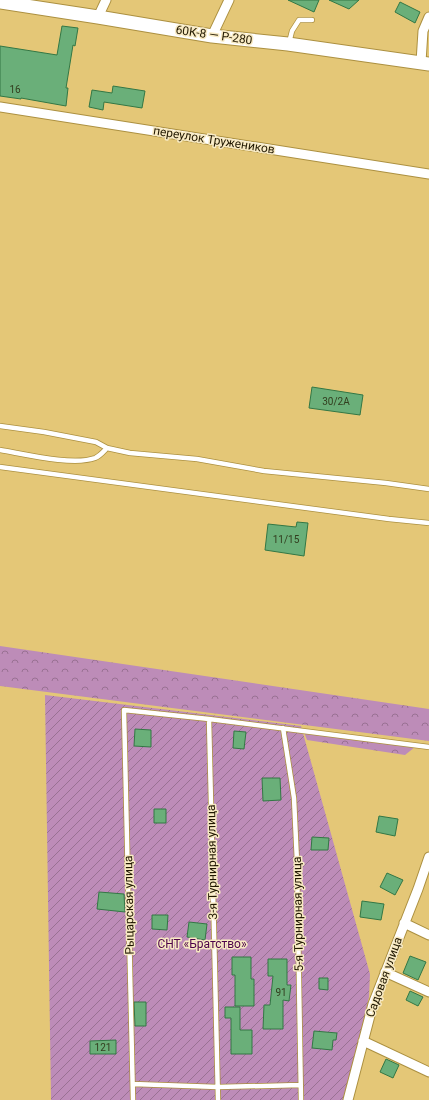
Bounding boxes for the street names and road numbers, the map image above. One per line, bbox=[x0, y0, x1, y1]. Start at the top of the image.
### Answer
street label: 60К-8 — Р-280 bbox=[175, 23, 254, 47]
street label: переулок Тружеников bbox=[152, 123, 276, 157]
street label: 3-я Турнирная улица bbox=[204, 804, 220, 920]
street label: Рыцарская улица bbox=[121, 855, 137, 955]
street label: 5-я Турнирная улица bbox=[290, 856, 306, 972]
street label: Садовая улица bbox=[363, 935, 405, 1019]

